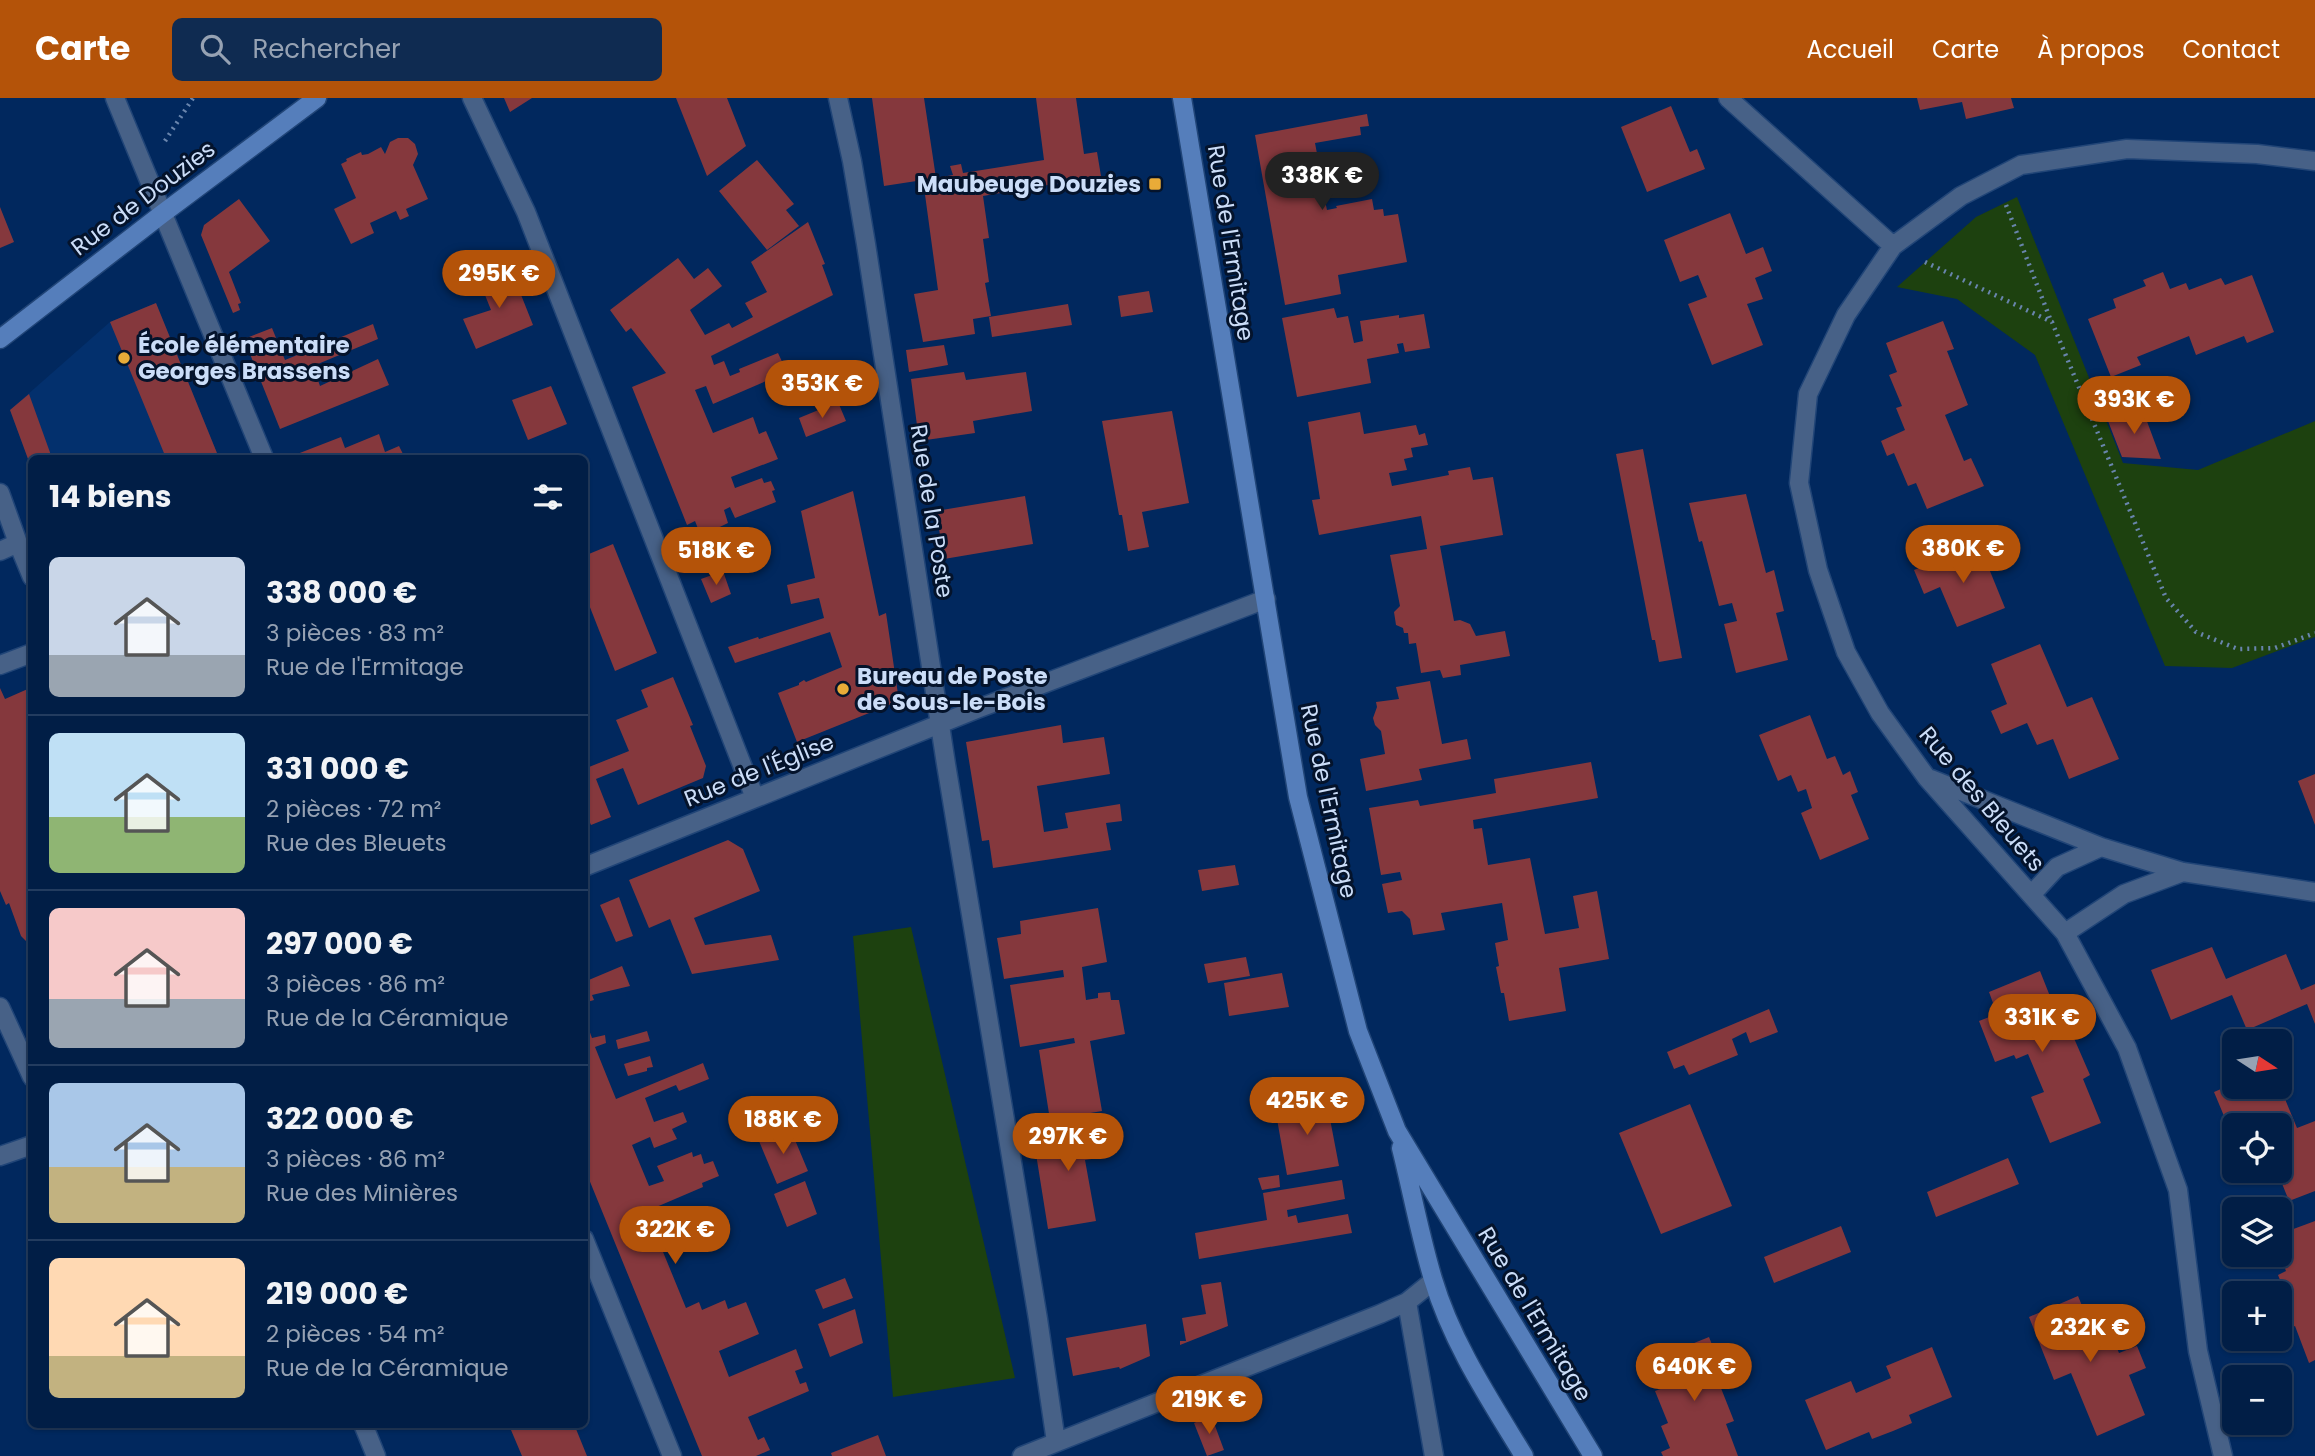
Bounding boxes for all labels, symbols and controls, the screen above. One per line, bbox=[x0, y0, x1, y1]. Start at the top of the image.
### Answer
search box bbox=[172, 18, 662, 81]
text: Carte bbox=[35, 25, 130, 72]
icon: search bbox=[196, 30, 234, 68]
text: Rechercher bbox=[252, 31, 401, 67]
text: Accueil bbox=[1807, 33, 1894, 66]
text: Carte bbox=[1932, 33, 1999, 66]
text: À propos bbox=[2037, 33, 2144, 66]
text: Contact bbox=[2182, 33, 2280, 66]
street label: Rue de Douzies bbox=[64, 133, 222, 263]
street label: Rue de l'Ermitage bbox=[1200, 143, 1262, 343]
pin: 338K € bbox=[1265, 152, 1379, 212]
text: 338K € bbox=[1281, 159, 1363, 191]
place label: Maubeuge Douzies bbox=[917, 168, 1141, 200]
marker: Maubeuge Douzies bbox=[1147, 176, 1163, 192]
pin: 295K € bbox=[442, 250, 556, 310]
text: 295K € bbox=[458, 257, 540, 289]
place label: École élémentaire Georges Brassens bbox=[138, 329, 350, 387]
marker: École élémentaire Georges Brassens bbox=[116, 350, 132, 366]
pin: 353K € bbox=[765, 360, 879, 420]
text: 353K € bbox=[781, 367, 863, 399]
pin: 393K € bbox=[2077, 376, 2191, 436]
text: 393K € bbox=[2093, 383, 2175, 415]
street label: Rue de la Poste bbox=[903, 422, 961, 600]
text: 14 biens bbox=[49, 475, 172, 518]
icon: filters bbox=[529, 478, 567, 516]
pin: 380K € bbox=[1906, 526, 2020, 585]
pin: 518K € bbox=[659, 528, 773, 587]
text: 380K € bbox=[1921, 532, 2005, 564]
text: 518K € bbox=[677, 534, 755, 566]
text: 338 000 € bbox=[266, 571, 417, 614]
icon: home bbox=[105, 585, 189, 669]
text: 3 pièces · 83 m² bbox=[266, 617, 444, 649]
text: Rue de l'Ermitage bbox=[266, 651, 464, 683]
place label: Bureau de Poste de Sous-le-Bois bbox=[857, 660, 1048, 718]
marker: Bureau de Poste de Sous-le-Bois bbox=[835, 681, 851, 697]
street label: Rue de l'Ermitage bbox=[1293, 701, 1365, 901]
street label: Rue des Bleuets bbox=[1912, 720, 2052, 878]
street label: Rue de l'Église bbox=[679, 725, 839, 815]
text: 331 000 € bbox=[266, 747, 409, 790]
icon: home bbox=[105, 761, 189, 845]
text: 2 pièces · 72 m² bbox=[266, 793, 441, 825]
text: Rue des Bleuets bbox=[266, 827, 446, 859]
text: 297 000 € bbox=[266, 922, 413, 965]
icon: home bbox=[105, 936, 189, 1020]
text: 3 pièces · 86 m² bbox=[266, 968, 445, 1000]
pin: 331K € bbox=[1985, 995, 2099, 1054]
text: 331K € bbox=[2004, 1001, 2080, 1033]
text: Rue de la Céramique bbox=[266, 1002, 508, 1034]
north arrow bbox=[2222, 1029, 2292, 1099]
map controls bbox=[2222, 1029, 2292, 1435]
pin: 425K € bbox=[1250, 1077, 1364, 1137]
text: 425K € bbox=[1266, 1084, 1348, 1116]
pin: 188K € bbox=[726, 1096, 840, 1156]
text: 322 000 € bbox=[266, 1097, 414, 1140]
text: 188K € bbox=[744, 1103, 822, 1135]
icon: home bbox=[105, 1111, 189, 1195]
button: locate bbox=[2222, 1113, 2292, 1183]
pin: 297K € bbox=[1011, 1114, 1125, 1173]
text: 297K € bbox=[1029, 1120, 1107, 1152]
text: 3 pièces · 86 m² bbox=[266, 1143, 445, 1175]
text: Rue des Minières bbox=[266, 1177, 458, 1209]
button: layers bbox=[2222, 1197, 2292, 1267]
pin: 322K € bbox=[618, 1206, 732, 1266]
text: 322K € bbox=[635, 1213, 715, 1245]
street label: Rue de l'Ermitage bbox=[1470, 1221, 1600, 1407]
text: 219 000 € bbox=[266, 1272, 408, 1315]
button: + bbox=[2222, 1281, 2292, 1351]
icon: home bbox=[105, 1286, 189, 1370]
pin: 232K € bbox=[2033, 1304, 2147, 1364]
text: 232K € bbox=[2050, 1311, 2130, 1343]
text: 2 pièces · 54 m² bbox=[266, 1318, 445, 1350]
pin: 640K € bbox=[1637, 1344, 1751, 1403]
text: 640K € bbox=[1652, 1350, 1736, 1382]
text: Rue de la Céramique bbox=[266, 1352, 508, 1384]
button: − bbox=[2222, 1365, 2292, 1435]
pin: 219K € bbox=[1152, 1376, 1266, 1436]
text: 219K € bbox=[1171, 1383, 1247, 1415]

